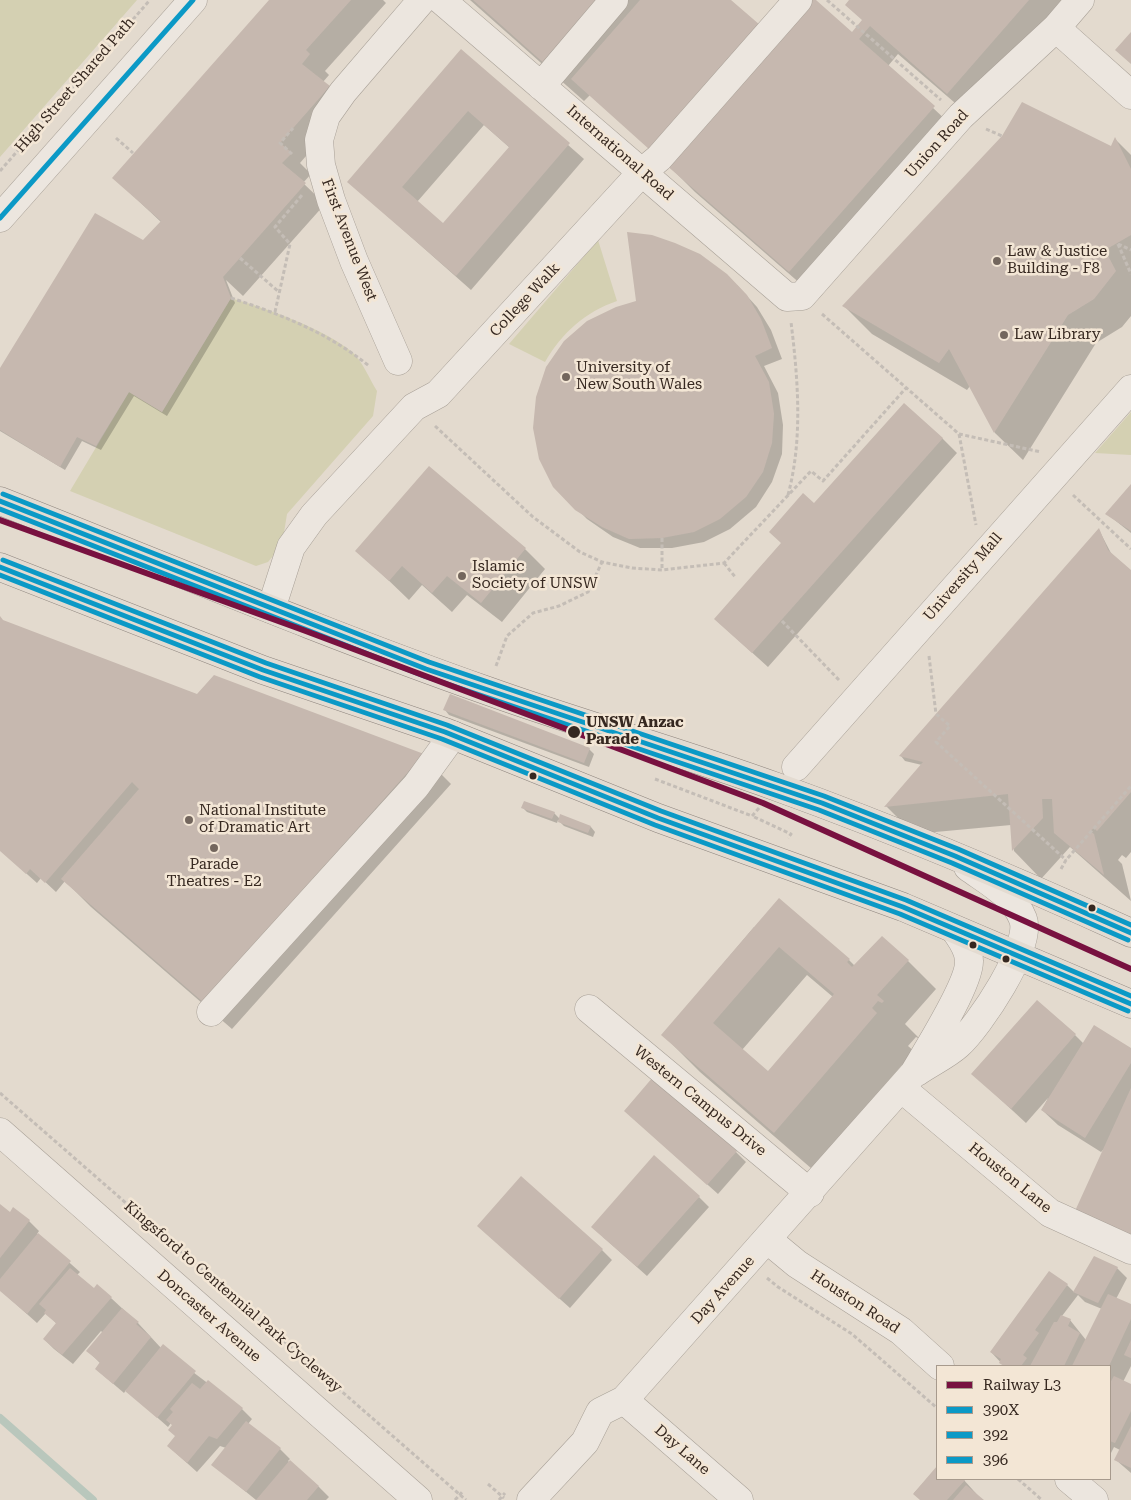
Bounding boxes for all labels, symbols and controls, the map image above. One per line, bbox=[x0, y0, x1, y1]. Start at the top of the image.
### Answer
street label: High Street Shared Path bbox=[11, 14, 139, 156]
street label: International Road bbox=[563, 102, 677, 204]
street label: Union Road bbox=[902, 106, 972, 182]
street label: First Avenue West bbox=[317, 176, 381, 304]
place label: Law & Justice Building - F8 bbox=[1007, 243, 1107, 278]
marker: Law & Justice Building - F8 bbox=[991, 255, 1003, 267]
street label: College Walk bbox=[486, 259, 564, 341]
place label: Law Library bbox=[1014, 326, 1101, 344]
marker: Law Library bbox=[998, 329, 1010, 341]
place label: University of New South Wales bbox=[576, 359, 702, 394]
marker: University of New South Wales bbox=[560, 371, 572, 383]
street label: University Mall bbox=[920, 529, 1006, 625]
place label: Islamic Society of UNSW bbox=[472, 558, 598, 593]
marker: Islamic Society of UNSW bbox=[456, 570, 468, 582]
place label: UNSW Anzac Parade bbox=[586, 714, 684, 749]
marker: UNSW Anzac Parade bbox=[566, 724, 582, 740]
unlabelled marker bbox=[528, 771, 538, 781]
place label: National Institute of Dramatic Art bbox=[199, 802, 326, 837]
marker: National Institute of Dramatic Art bbox=[183, 814, 195, 826]
marker: Parade Theatres - E2 bbox=[208, 842, 220, 854]
place label: Parade Theatres - E2 bbox=[166, 856, 262, 891]
unlabelled marker bbox=[1087, 903, 1097, 913]
unlabelled marker bbox=[968, 940, 978, 950]
unlabelled marker bbox=[1001, 954, 1011, 964]
street label: Western Campus Drive bbox=[630, 1042, 770, 1160]
street label: Houston Lane bbox=[965, 1139, 1055, 1217]
street label: Kingsford to Centennial Park Cycleway bbox=[120, 1197, 346, 1397]
street label: Day Avenue bbox=[688, 1252, 758, 1328]
street label: Doncaster Avenue bbox=[153, 1266, 265, 1366]
street label: Houston Road bbox=[807, 1266, 903, 1338]
legend bbox=[936, 1365, 1111, 1480]
text: Railway L3 bbox=[983, 1376, 1061, 1394]
text: 390X bbox=[983, 1401, 1019, 1419]
street label: Day Lane bbox=[651, 1421, 713, 1479]
text: 392 bbox=[983, 1426, 1008, 1444]
text: 396 bbox=[983, 1451, 1008, 1469]

